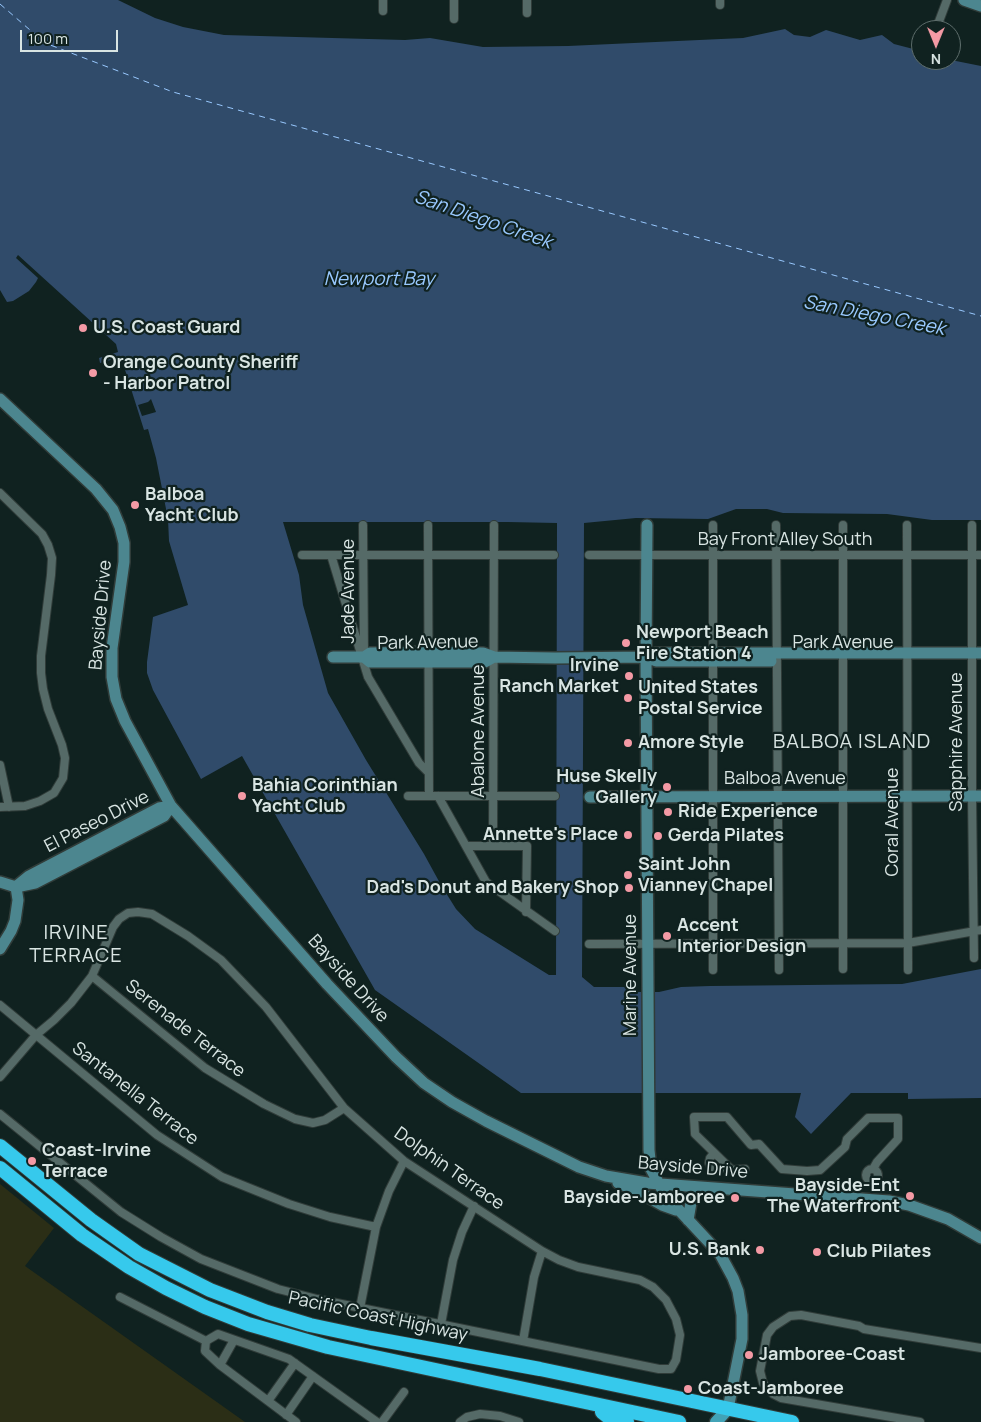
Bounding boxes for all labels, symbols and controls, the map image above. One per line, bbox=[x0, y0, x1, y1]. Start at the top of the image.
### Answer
scale bar bbox=[22, 20, 120, 52]
north arrow bbox=[911, 20, 961, 70]
text: 100 m bbox=[28, 28, 68, 49]
text: N bbox=[931, 50, 941, 69]
water label: San Diego Creek bbox=[411, 186, 555, 254]
water label: Newport Bay bbox=[324, 269, 434, 291]
water label: San Diego Creek bbox=[801, 291, 947, 341]
place label: U.S. Coast Guard bbox=[93, 317, 240, 339]
marker: U.S. Coast Guard bbox=[77, 322, 89, 334]
place label: Orange County Sheriff - Harbor Patrol bbox=[103, 352, 298, 394]
marker: Orange County Sheriff - Harbor Patrol bbox=[87, 367, 99, 379]
place label: Balboa Yacht Club bbox=[145, 484, 239, 526]
marker: Balboa Yacht Club bbox=[129, 499, 141, 511]
street label: Bay Front Alley South bbox=[698, 529, 872, 551]
street label: Jade Avenue bbox=[338, 539, 360, 643]
street label: Bayside Drive bbox=[85, 559, 117, 671]
place label: Newport Beach Fire Station 4 bbox=[636, 622, 769, 664]
street label: Park Avenue bbox=[377, 631, 479, 655]
street label: Park Avenue bbox=[792, 632, 894, 654]
marker: Newport Beach Fire Station 4 bbox=[620, 637, 632, 649]
place label: Irvine Ranch Market bbox=[499, 655, 619, 698]
street label: Abalone Avenue bbox=[468, 664, 490, 798]
marker: Irvine Ranch Market bbox=[623, 670, 635, 682]
street label: Sapphire Avenue bbox=[946, 672, 968, 812]
place label: United States Postal Service bbox=[638, 677, 763, 720]
marker: United States Postal Service bbox=[622, 692, 634, 704]
district label: BALBOA ISLAND bbox=[771, 730, 933, 754]
place label: Amore Style bbox=[638, 732, 744, 754]
marker: Amore Style bbox=[622, 737, 634, 749]
place label: Huse Skelly Gallery bbox=[556, 766, 657, 809]
street label: Coral Avenue bbox=[882, 767, 904, 877]
street label: Balboa Avenue bbox=[724, 768, 846, 790]
place label: Bahia Corinthian Yacht Club bbox=[252, 775, 398, 818]
marker: Huse Skelly Gallery bbox=[661, 781, 673, 793]
street label: El Paseo Drive bbox=[41, 786, 153, 858]
marker: Bahia Corinthian Yacht Club bbox=[236, 790, 248, 802]
place label: Ride Experience bbox=[678, 801, 818, 823]
marker: Ride Experience bbox=[662, 806, 674, 818]
place label: Annette's Place bbox=[483, 824, 618, 846]
place label: Gerda Pilates bbox=[668, 825, 784, 847]
marker: Annette's Place bbox=[622, 829, 634, 841]
marker: Gerda Pilates bbox=[652, 830, 664, 842]
place label: Saint John Vianney Chapel bbox=[638, 854, 773, 896]
marker: Saint John Vianney Chapel bbox=[622, 869, 634, 881]
place label: Dad's Donut and Bakery Shop bbox=[367, 877, 619, 899]
marker: Dad's Donut and Bakery Shop bbox=[623, 882, 635, 894]
street label: Marine Avenue bbox=[620, 914, 642, 1036]
place label: Accent Interior Design bbox=[677, 915, 806, 958]
district label: IRVINE TERRACE bbox=[28, 921, 124, 968]
marker: Accent Interior Design bbox=[661, 930, 673, 942]
street label: Bayside Drive bbox=[303, 931, 393, 1027]
street label: Serenade Terrace bbox=[121, 975, 249, 1083]
street label: Santanella Terrace bbox=[67, 1038, 203, 1150]
street label: Dolphin Terrace bbox=[390, 1123, 508, 1215]
place label: Coast-Irvine Terrace bbox=[42, 1140, 151, 1182]
street label: Bayside Drive bbox=[637, 1152, 749, 1184]
marker: Coast-Irvine Terrace bbox=[26, 1155, 38, 1167]
place label: Bayside-Ent The Waterfront bbox=[767, 1175, 900, 1218]
place label: Bayside-Jamboree bbox=[564, 1187, 725, 1209]
marker: Bayside-Ent The Waterfront bbox=[904, 1190, 916, 1202]
marker: Bayside-Jamboree bbox=[729, 1192, 741, 1204]
place label: U.S. Bank bbox=[669, 1239, 750, 1261]
place label: Club Pilates bbox=[827, 1241, 931, 1263]
marker: U.S. Bank bbox=[754, 1244, 766, 1256]
marker: Club Pilates bbox=[811, 1246, 823, 1258]
street label: Pacific Coast Highway bbox=[286, 1287, 470, 1347]
place label: Jamboree-Coast bbox=[759, 1344, 905, 1366]
marker: Jamboree-Coast bbox=[743, 1349, 755, 1361]
place label: Coast-Jamboree bbox=[698, 1378, 844, 1400]
marker: Coast-Jamboree bbox=[682, 1383, 694, 1395]

